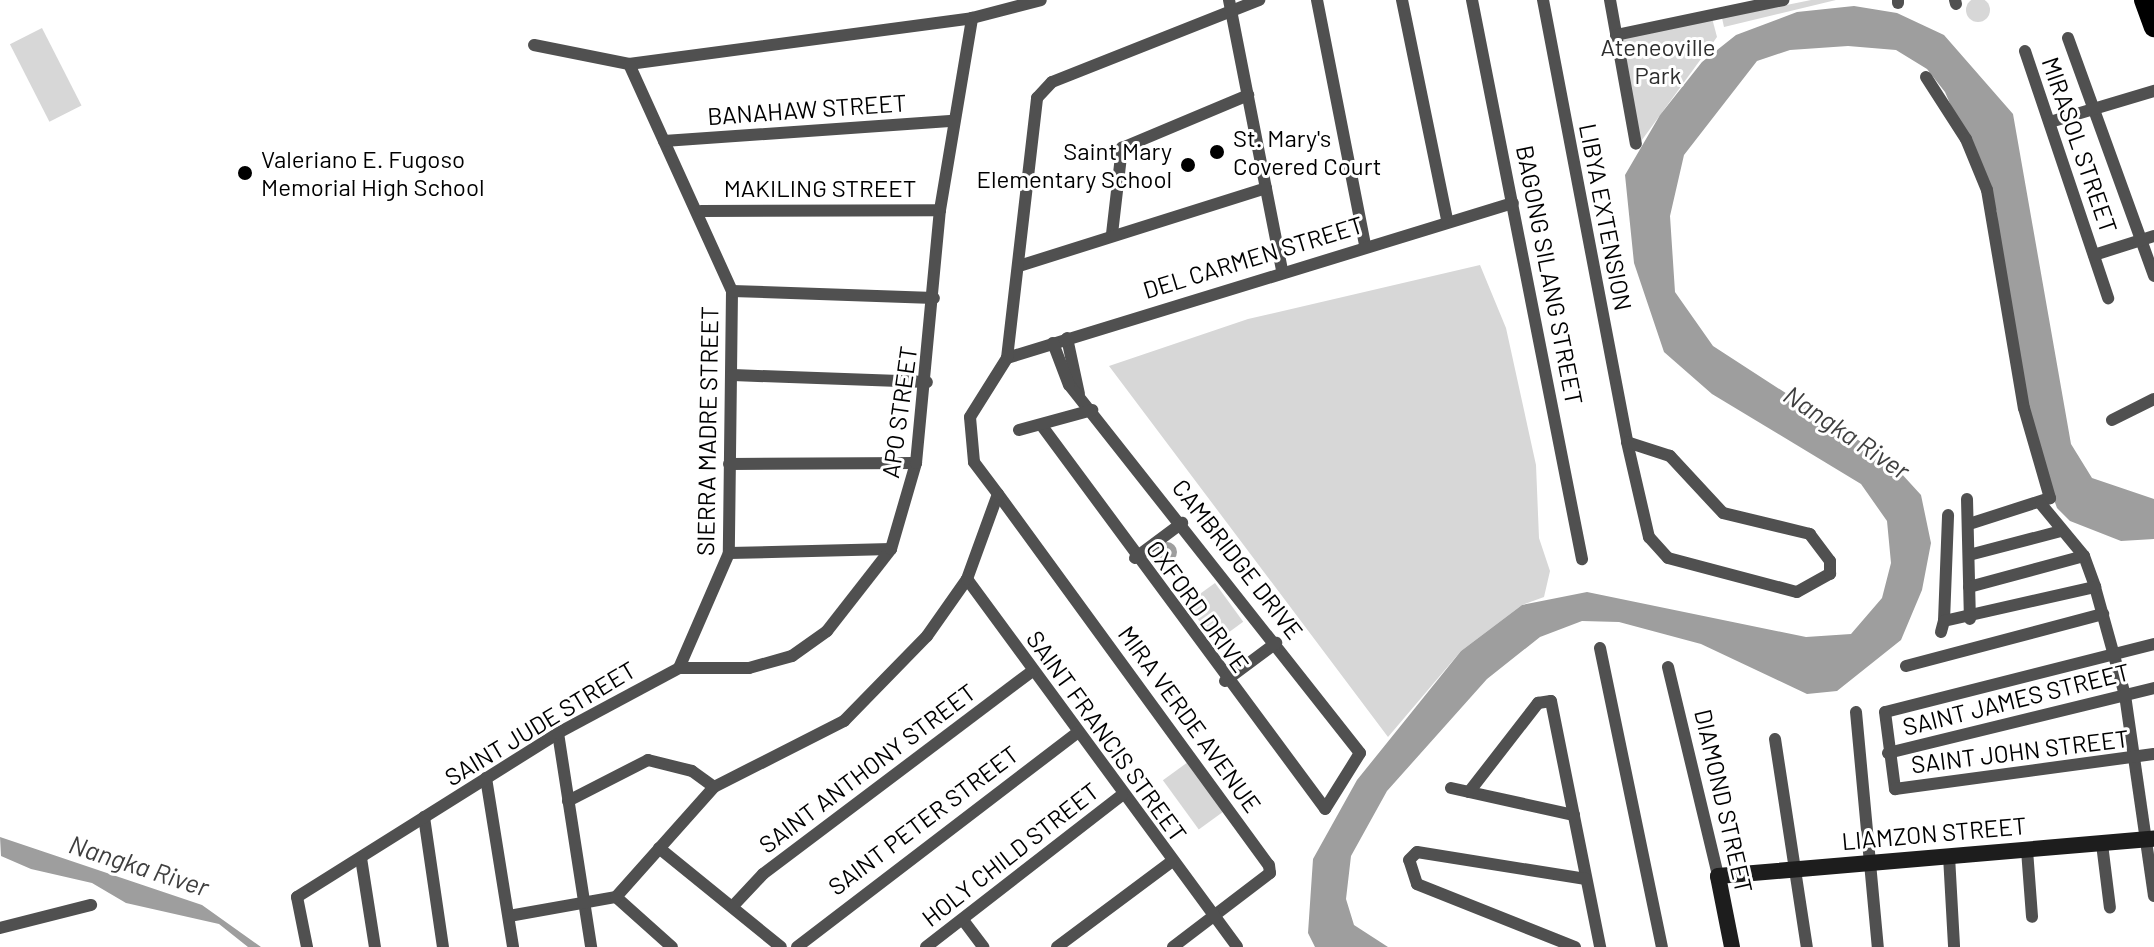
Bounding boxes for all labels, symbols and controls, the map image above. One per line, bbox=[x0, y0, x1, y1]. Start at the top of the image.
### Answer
park label: Ateneoville Park bbox=[1601, 33, 1715, 89]
street label: MIRASOL STREET bbox=[2036, 53, 2124, 237]
street label: BANAHAW STREET bbox=[706, 88, 908, 130]
street label: LIBYA EXTENSION bbox=[1574, 121, 1638, 313]
place label: St. Mary's Covered Court bbox=[1233, 124, 1382, 180]
place label: Saint Mary Elementary School bbox=[977, 137, 1172, 193]
marker: St. Mary's Covered Court bbox=[1208, 143, 1226, 161]
street label: BAGONG SILANG STREET bbox=[1511, 143, 1589, 407]
place label: Valeriano E. Fugoso Memorial High School bbox=[261, 145, 484, 201]
marker: Saint Mary Elementary School bbox=[1179, 156, 1197, 174]
marker: Valeriano E. Fugoso Memorial High School bbox=[236, 164, 254, 182]
street label: MAKILING STREET bbox=[724, 174, 916, 202]
street label: DEL CARMEN STREET bbox=[1139, 210, 1367, 304]
street label: SIERRA MADRE STREET bbox=[690, 306, 724, 556]
street label: APO STREET bbox=[875, 344, 923, 480]
water label: Nangka River bbox=[1778, 379, 1916, 485]
street label: CAMBRIDGE DRIVE bbox=[1167, 473, 1309, 645]
street label: OXFORD DRIVE bbox=[1141, 535, 1255, 677]
street label: MIRA VERDE AVENUE bbox=[1113, 620, 1267, 818]
street label: SAINT FRANCIS STREET bbox=[1021, 625, 1193, 847]
street label: SAINT JUDE STREET bbox=[439, 655, 641, 791]
street label: SAINT JAMES STREET bbox=[1900, 657, 2132, 741]
street label: SAINT ANTHONY STREET bbox=[753, 677, 981, 859]
street label: DIAMOND STREET bbox=[1689, 706, 1759, 896]
street label: SAINT JOHN STREET bbox=[1909, 723, 2131, 779]
street label: SAINT PETER STREET bbox=[822, 739, 1024, 901]
street label: HOLY CHILD STREET bbox=[916, 776, 1104, 932]
street label: LIAMZON STREET bbox=[1840, 811, 2028, 855]
water label: Nangka River bbox=[65, 828, 213, 902]

